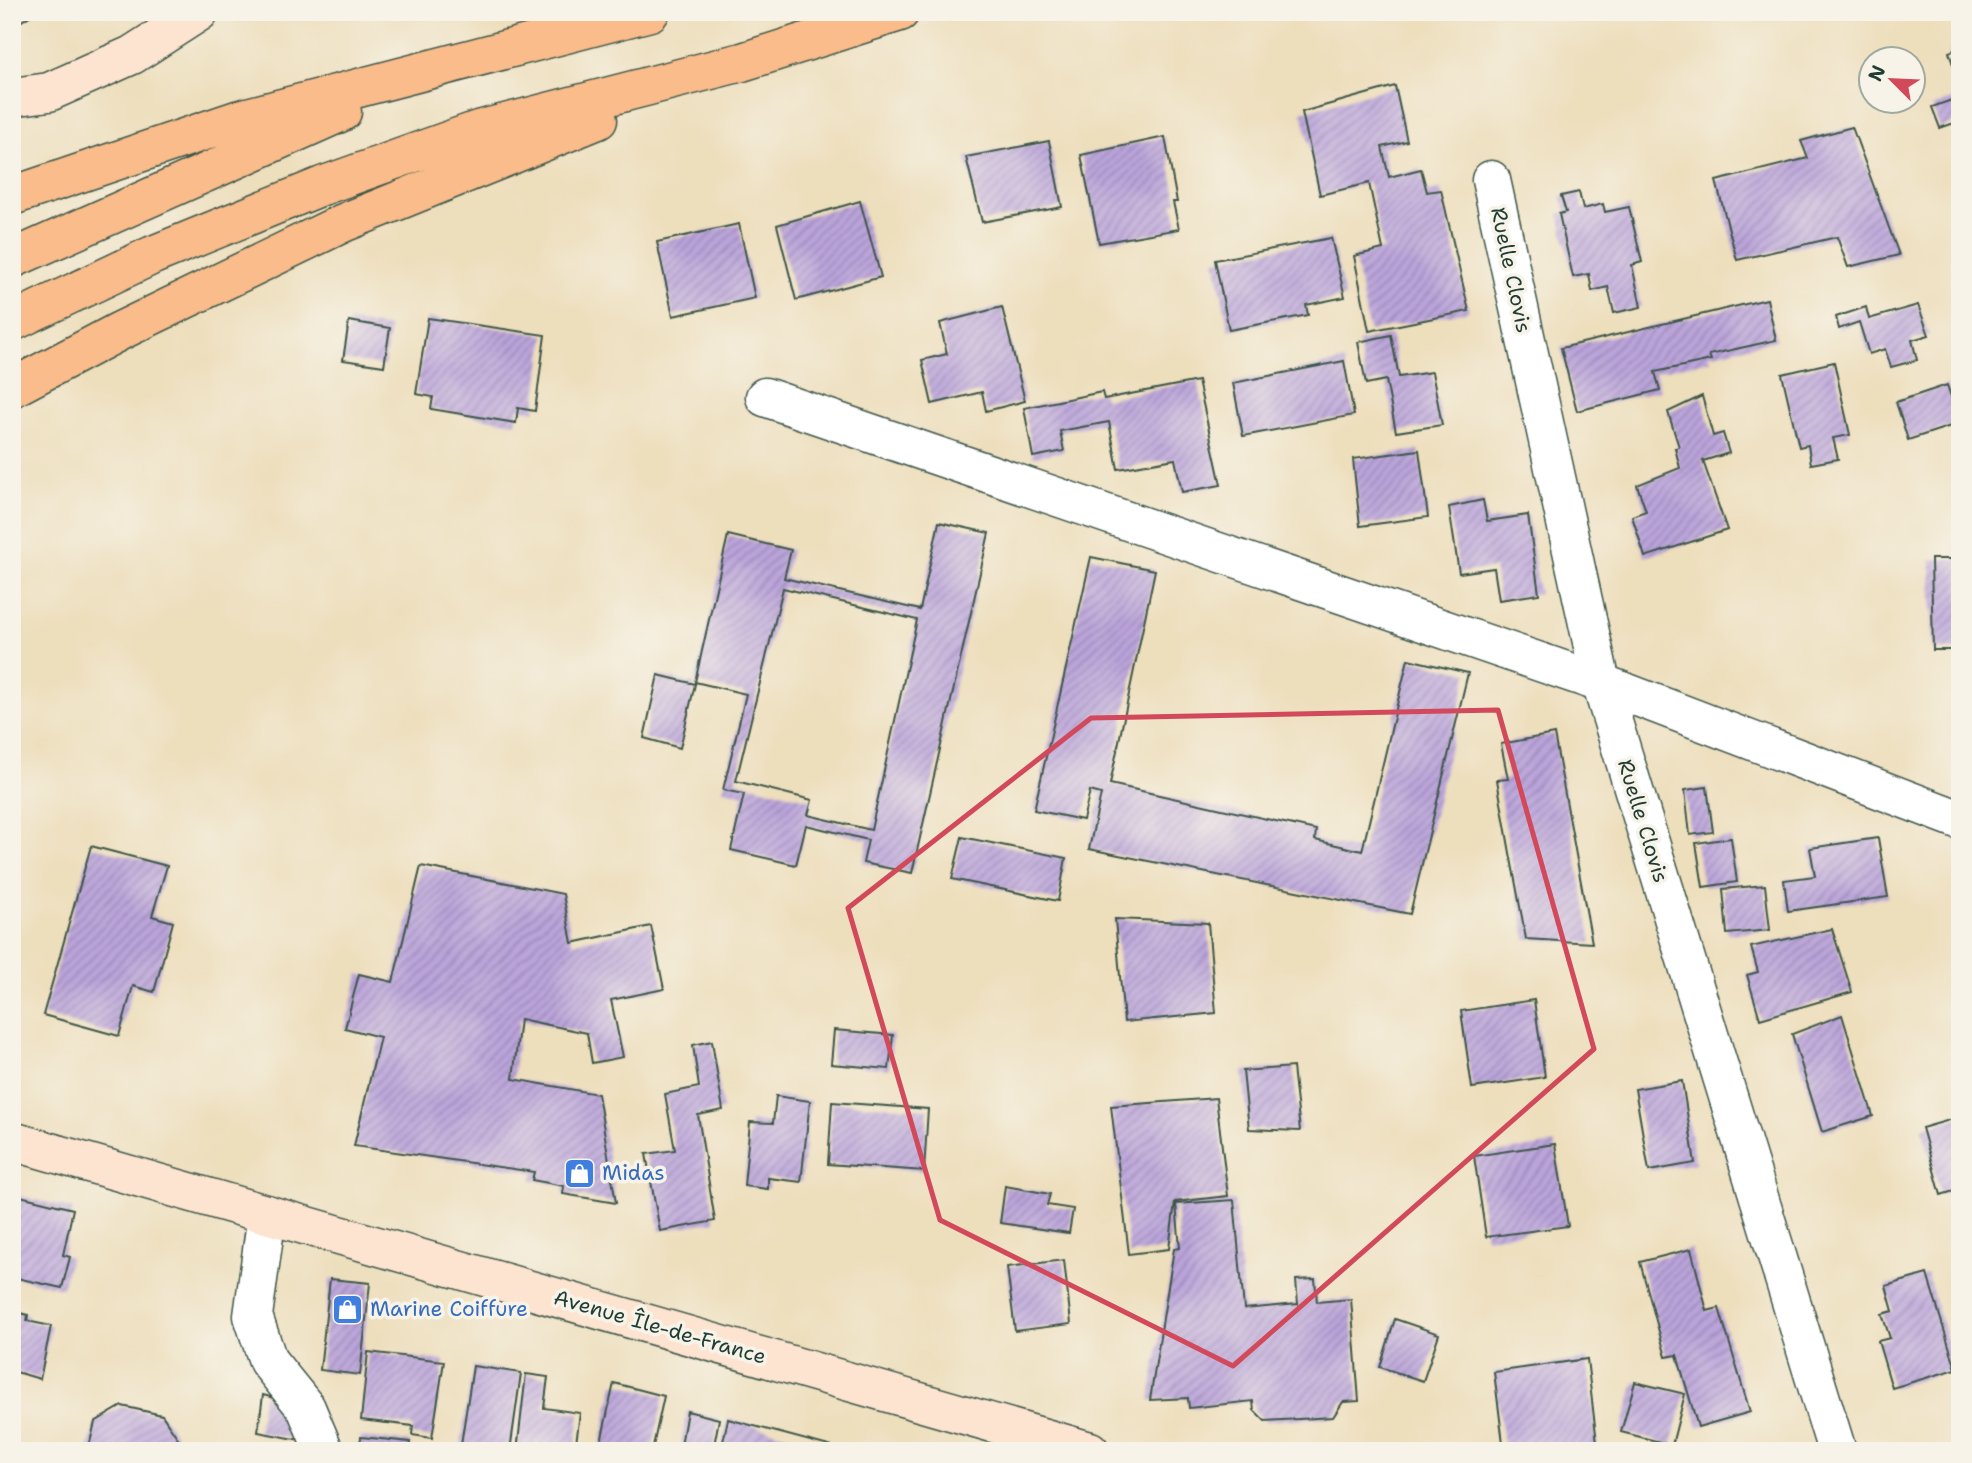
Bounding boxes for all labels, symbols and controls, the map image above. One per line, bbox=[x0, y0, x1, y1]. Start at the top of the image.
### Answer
north arrow bbox=[1856, 46, 1926, 116]
text: N bbox=[1862, 61, 1891, 85]
street label: Ruelle Clovis bbox=[1484, 205, 1538, 335]
street label: Ruelle Clovis bbox=[1611, 756, 1675, 886]
shop icon: Midas bbox=[562, 1156, 596, 1190]
place label: Midas bbox=[602, 1159, 665, 1187]
street label: Avenue Île-de-France bbox=[551, 1282, 770, 1371]
shop icon: Marine Coiffure bbox=[330, 1292, 364, 1326]
place label: Marine Coiffure bbox=[370, 1295, 528, 1323]

